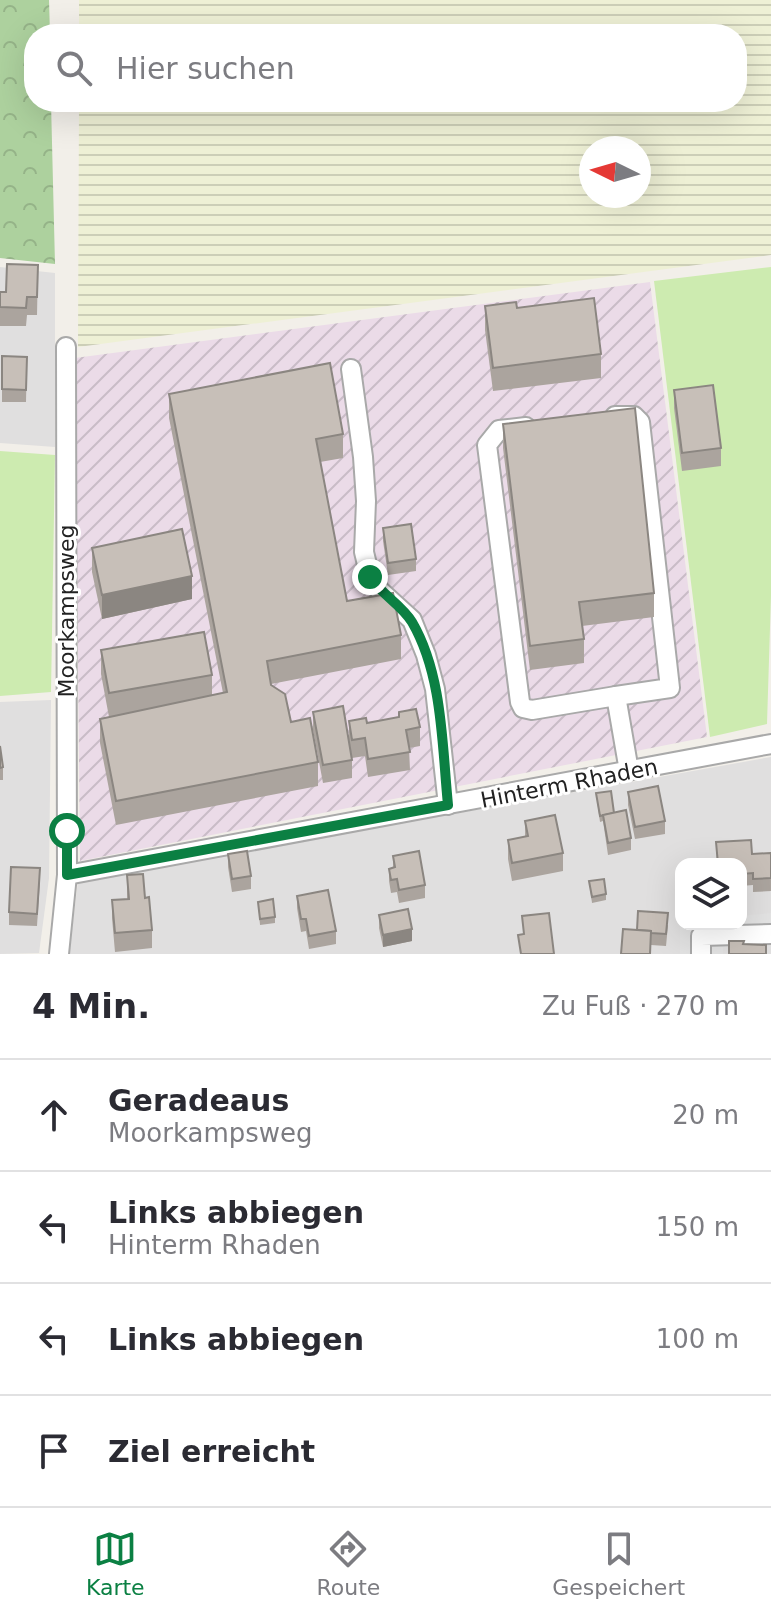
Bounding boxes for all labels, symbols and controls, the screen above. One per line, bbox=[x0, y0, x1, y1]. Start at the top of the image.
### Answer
search box bbox=[24, 24, 747, 112]
icon: search bbox=[52, 46, 96, 90]
text: Hier suchen bbox=[116, 51, 295, 86]
north arrow bbox=[579, 136, 651, 208]
street label: Moorkampsweg bbox=[54, 524, 79, 698]
route end bbox=[352, 559, 388, 595]
street label: Hinterm Rhaden bbox=[478, 754, 660, 813]
route start bbox=[49, 813, 85, 849]
map controls bbox=[675, 858, 747, 930]
button: layers bbox=[675, 858, 747, 930]
text: 4 Min. bbox=[32, 986, 150, 1026]
text: Zu Fuß · 270 m bbox=[542, 991, 739, 1021]
text: Geradeaus bbox=[108, 1083, 289, 1118]
icon: ahead bbox=[32, 1093, 76, 1137]
text: 20 m bbox=[672, 1100, 739, 1130]
text: Moorkampsweg bbox=[108, 1118, 313, 1148]
text: Links abbiegen bbox=[108, 1195, 364, 1230]
icon: left bbox=[32, 1205, 76, 1249]
text: 150 m bbox=[656, 1212, 739, 1242]
text: Hinterm Rhaden bbox=[108, 1230, 321, 1260]
icon: left bbox=[32, 1317, 76, 1361]
text: Links abbiegen bbox=[108, 1322, 364, 1357]
text: 100 m bbox=[656, 1324, 739, 1354]
icon: arrive bbox=[32, 1429, 76, 1473]
text: Ziel erreicht bbox=[108, 1434, 315, 1469]
tab: Karte bbox=[86, 1527, 145, 1600]
tab: Route bbox=[316, 1527, 380, 1600]
tab: Gespeichert bbox=[552, 1527, 685, 1600]

